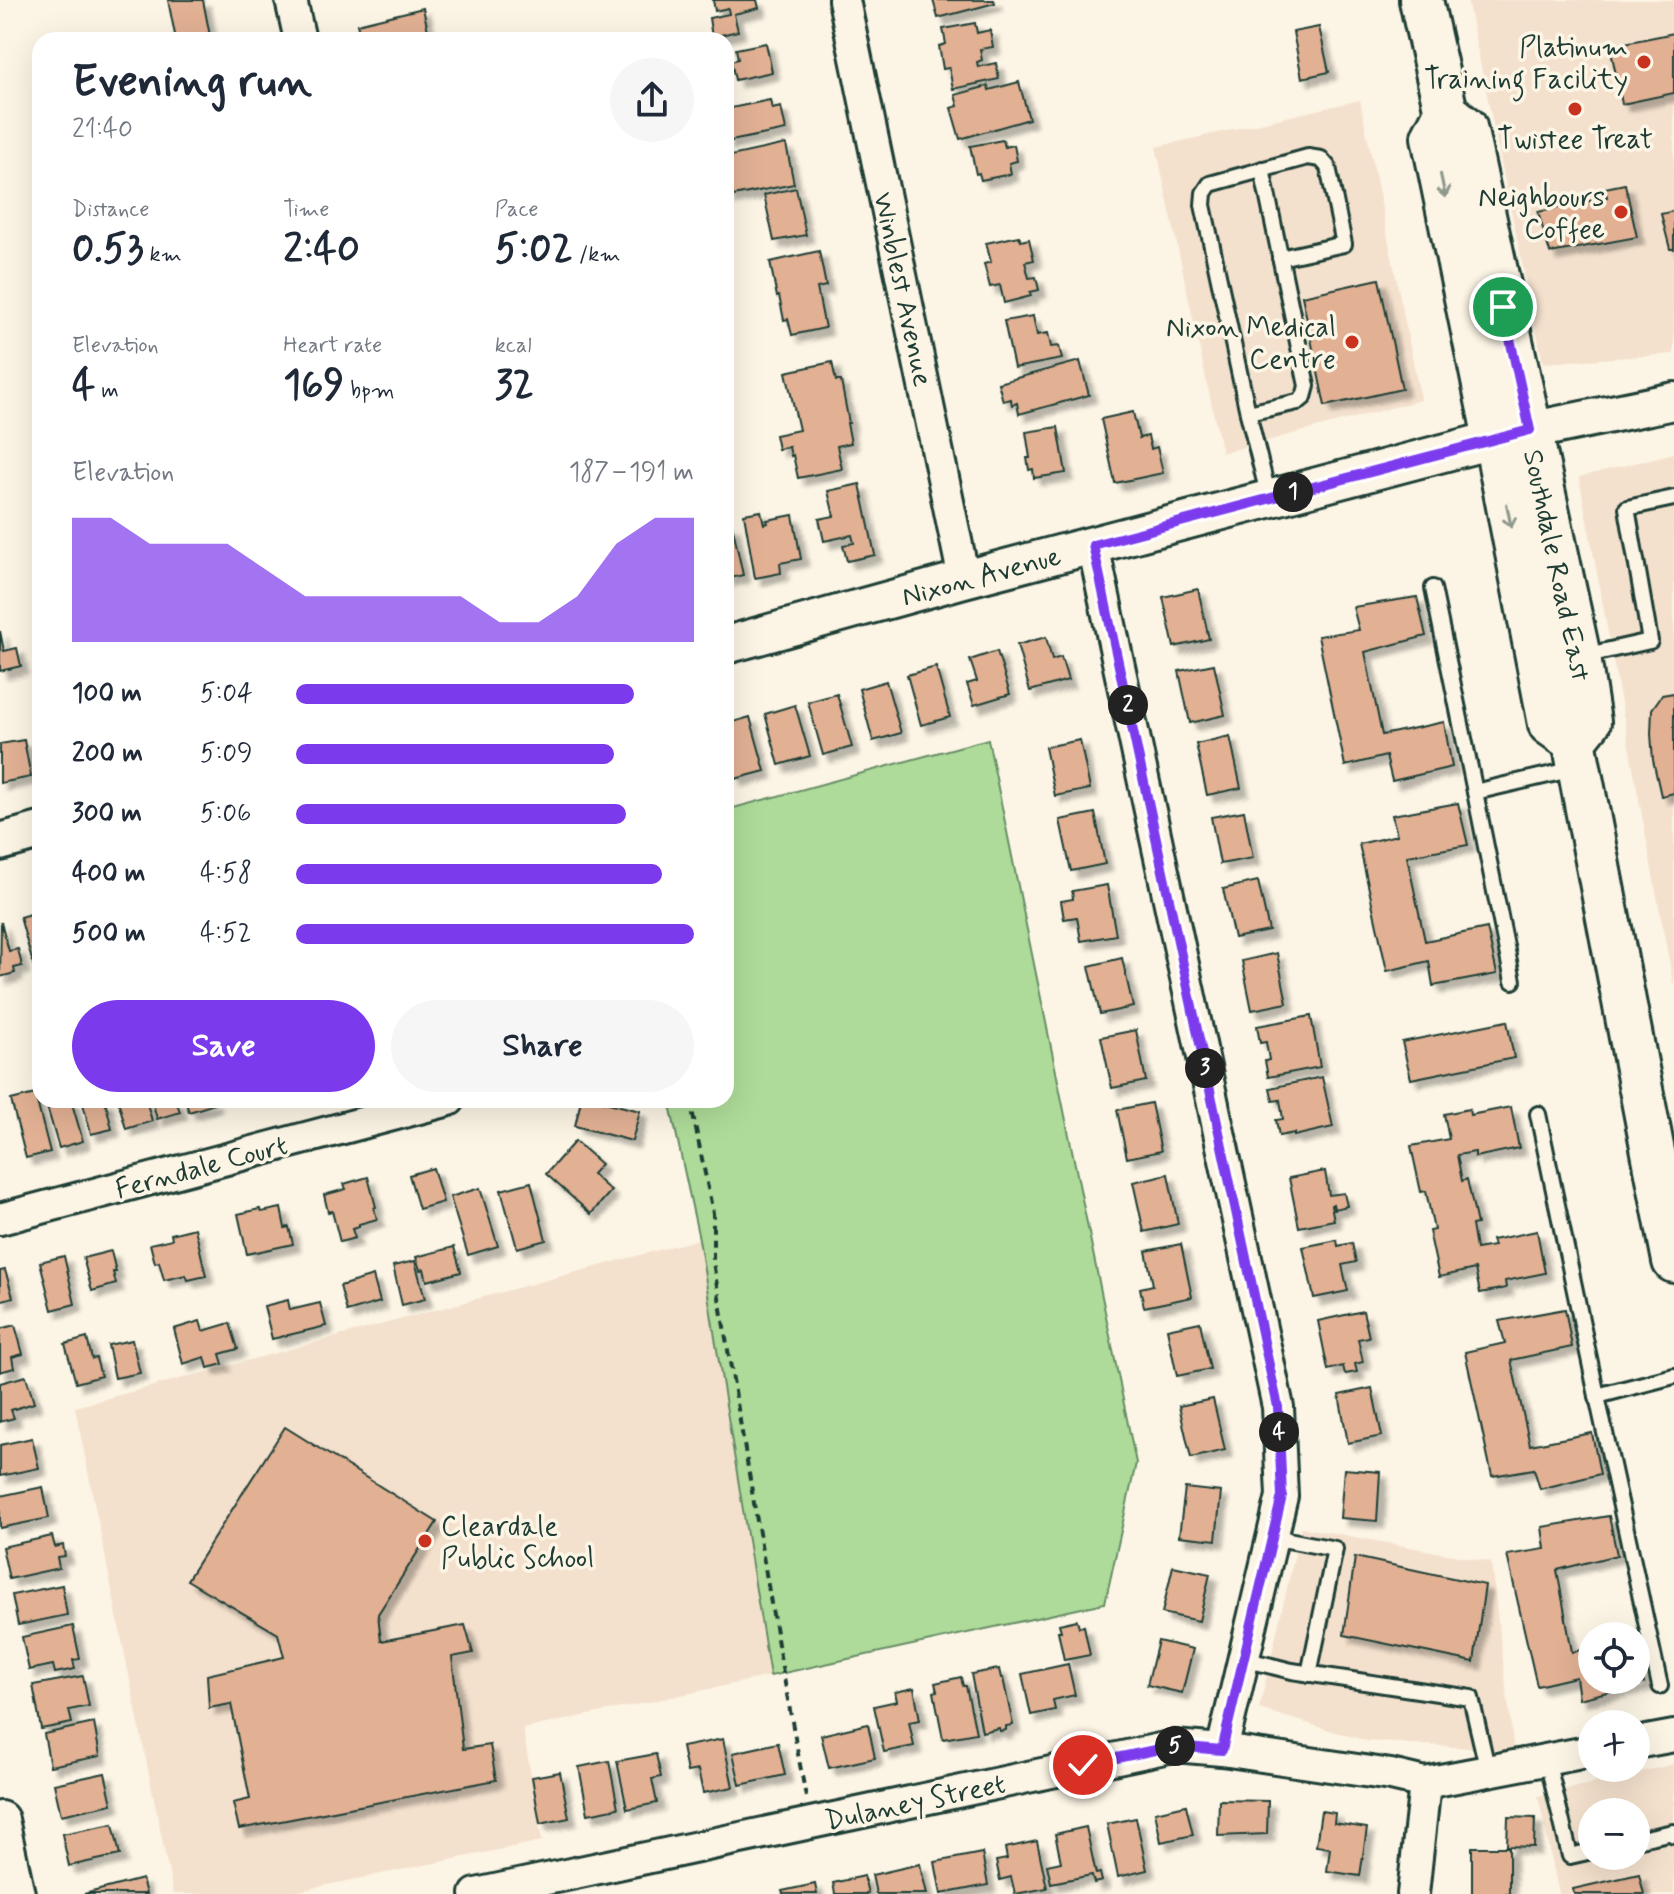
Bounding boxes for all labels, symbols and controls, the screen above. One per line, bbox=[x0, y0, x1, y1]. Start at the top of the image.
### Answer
place label: Platinum Training Facility bbox=[1424, 30, 1628, 102]
marker: Platinum Training Facility bbox=[1635, 53, 1653, 71]
text: Evening run bbox=[72, 54, 312, 112]
button: share bbox=[610, 58, 694, 142]
marker: Twistee Treat bbox=[1566, 100, 1584, 118]
text: 21:40 bbox=[72, 113, 133, 147]
place label: Twistee Treat bbox=[1497, 122, 1653, 159]
one-way arrow bbox=[1436, 173, 1451, 198]
place label: Neighbours Coffee bbox=[1478, 180, 1605, 249]
street label: Winblest Avenue bbox=[863, 189, 940, 390]
text: Distance bbox=[72, 196, 149, 224]
text: Time bbox=[283, 196, 329, 224]
text: Pace bbox=[495, 196, 538, 224]
marker: Neighbours Coffee bbox=[1612, 203, 1630, 221]
text: 0.53 bbox=[72, 224, 144, 276]
text: 2:40 bbox=[283, 224, 360, 276]
text: 5:02 bbox=[495, 224, 573, 276]
text: km bbox=[144, 241, 182, 269]
text: /km bbox=[573, 241, 620, 269]
pin bbox=[1469, 273, 1537, 341]
icon: arrive bbox=[1481, 285, 1525, 329]
place label: Nixon Medical Centre bbox=[1166, 310, 1336, 379]
text: Elevation bbox=[72, 332, 159, 360]
text: Heart rate bbox=[283, 332, 382, 360]
text: kcal bbox=[495, 332, 532, 360]
marker: Nixon Medical Centre bbox=[1343, 333, 1361, 351]
text: 4 bbox=[72, 360, 95, 412]
text: 169 bbox=[283, 360, 344, 412]
text: 32 bbox=[495, 360, 534, 412]
text: m bbox=[95, 377, 119, 405]
text: bpm bbox=[344, 377, 395, 405]
street label: Southdale Road East bbox=[1513, 446, 1598, 685]
text: Elevation bbox=[72, 456, 174, 490]
text: 187–191 m bbox=[569, 456, 694, 490]
pin: 1 bbox=[1273, 472, 1313, 512]
text: 1 bbox=[1288, 478, 1298, 506]
one-way arrow bbox=[1503, 502, 1518, 528]
street label: Nixon Avenue bbox=[898, 538, 1065, 616]
text: 100 m bbox=[72, 677, 142, 711]
text: 5:04 bbox=[200, 677, 253, 711]
pin: 2 bbox=[1108, 685, 1148, 725]
text: 2 bbox=[1123, 691, 1133, 719]
text: 200 m bbox=[72, 737, 143, 771]
text: 5:09 bbox=[200, 737, 253, 771]
text: 300 m bbox=[72, 797, 142, 831]
text: 5:06 bbox=[200, 797, 251, 831]
text: 400 m bbox=[72, 857, 145, 891]
text: 4:58 bbox=[200, 857, 252, 891]
text: 500 m bbox=[72, 917, 146, 951]
text: 4:52 bbox=[200, 917, 251, 951]
button: Save bbox=[72, 1000, 375, 1092]
button: Share bbox=[391, 1000, 694, 1092]
pin: 3 bbox=[1185, 1048, 1225, 1088]
text: 3 bbox=[1200, 1054, 1210, 1082]
street label: Ferndale Court bbox=[111, 1128, 292, 1209]
pin: 4 bbox=[1259, 1412, 1299, 1452]
text: 4 bbox=[1273, 1418, 1285, 1446]
place label: Cleardale Public School bbox=[441, 1509, 594, 1578]
marker: Cleardale Public School bbox=[416, 1532, 434, 1550]
map controls bbox=[1578, 1622, 1650, 1870]
button: locate bbox=[1578, 1622, 1650, 1694]
button: + bbox=[1578, 1710, 1650, 1782]
pin: 5 bbox=[1155, 1726, 1195, 1766]
pin bbox=[1049, 1731, 1117, 1799]
text: 5 bbox=[1168, 1732, 1182, 1760]
icon: check bbox=[1061, 1743, 1105, 1787]
street label: Dulaney Street bbox=[822, 1766, 1009, 1841]
button: − bbox=[1578, 1798, 1650, 1870]

